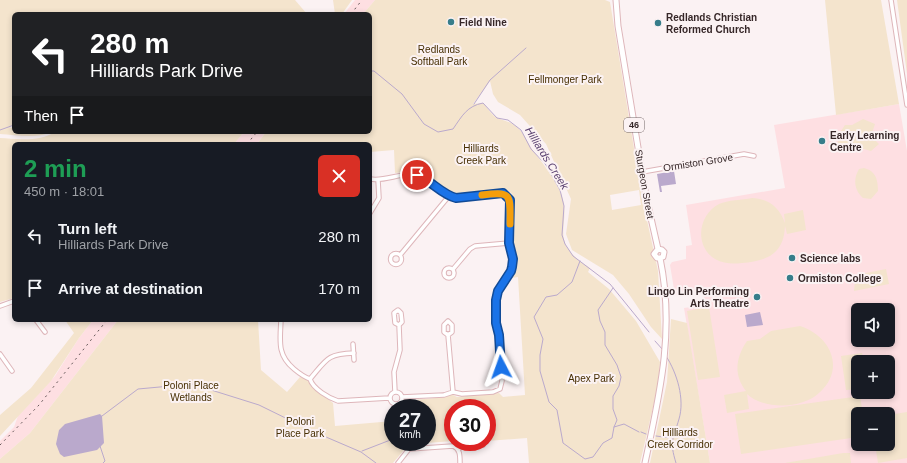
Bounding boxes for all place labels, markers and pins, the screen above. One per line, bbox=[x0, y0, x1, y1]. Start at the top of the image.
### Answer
place label: Redlands Christian Reformed Church bbox=[666, 12, 757, 35]
marker: Field Nine bbox=[446, 17, 456, 27]
place label: Field Nine bbox=[459, 17, 507, 28]
marker: Redlands Christian Reformed Church bbox=[653, 18, 663, 28]
place label: Early Learning Centre bbox=[830, 130, 899, 153]
marker: Early Learning Centre bbox=[817, 136, 827, 146]
pin bbox=[400, 158, 434, 192]
marker: Science labs bbox=[787, 253, 797, 263]
place label: Science labs bbox=[800, 253, 861, 264]
marker: Ormiston College bbox=[785, 273, 795, 283]
place label: Ormiston College bbox=[798, 273, 882, 284]
place label: Lingo Lin Performing Arts Theatre bbox=[648, 286, 749, 309]
marker: Lingo Lin Performing Arts Theatre bbox=[752, 292, 762, 302]

